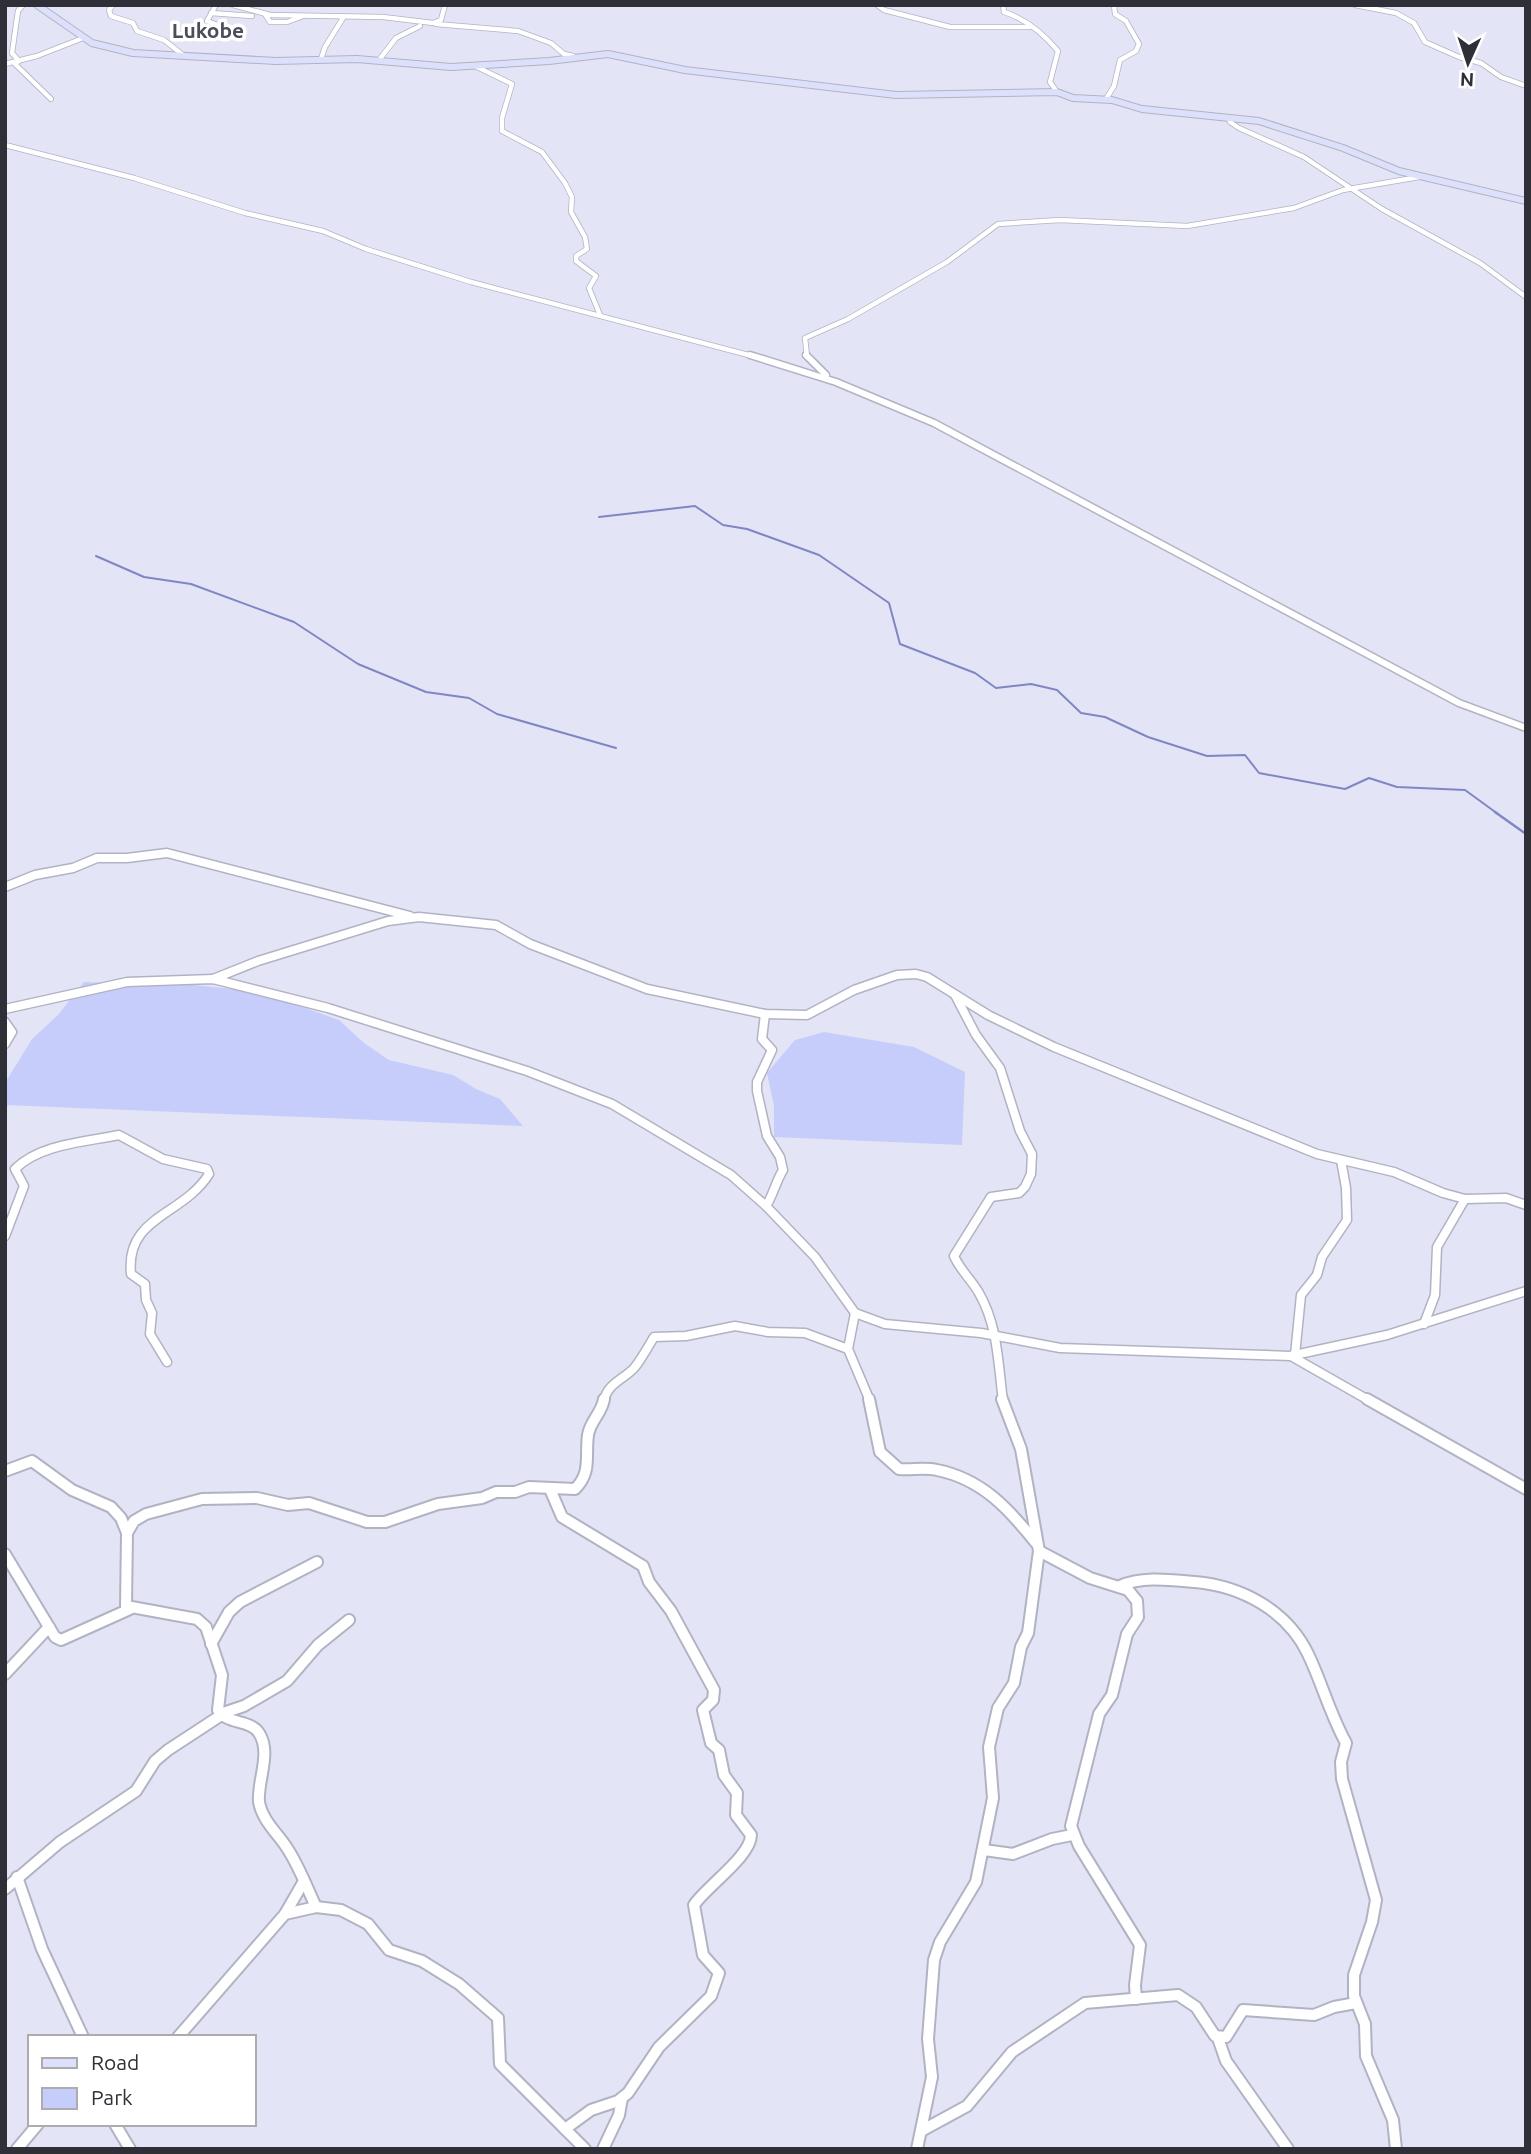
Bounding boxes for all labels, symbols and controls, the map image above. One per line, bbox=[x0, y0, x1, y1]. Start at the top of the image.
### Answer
district label: Lukobe bbox=[172, 18, 244, 42]
north arrow bbox=[1433, 28, 1503, 98]
text: N bbox=[1459, 69, 1475, 91]
legend bbox=[28, 2035, 256, 2126]
text: Road bbox=[91, 2050, 139, 2074]
text: Park bbox=[91, 2085, 133, 2109]

